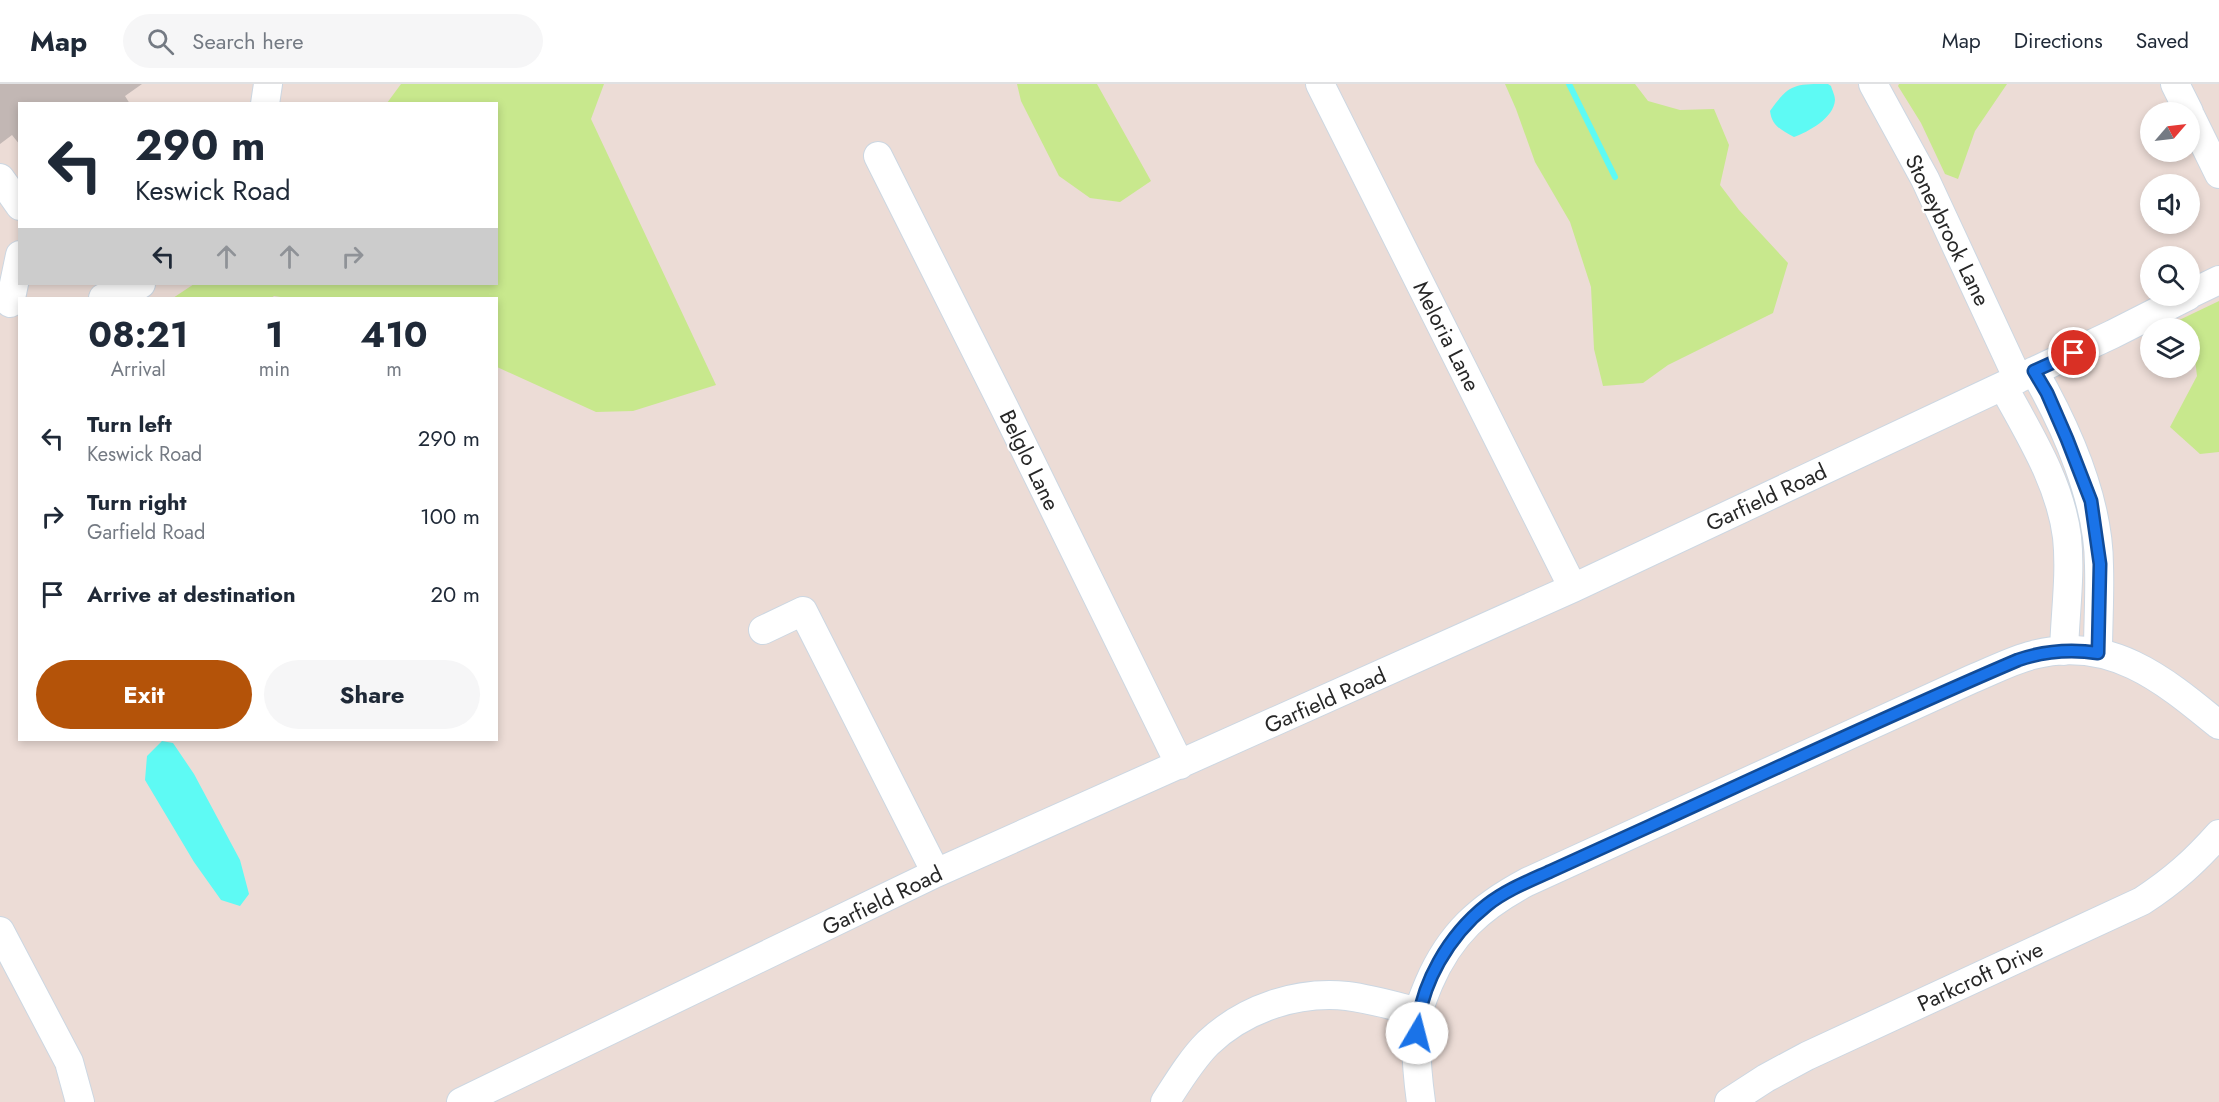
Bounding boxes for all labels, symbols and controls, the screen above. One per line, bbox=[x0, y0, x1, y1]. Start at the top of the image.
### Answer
search box bbox=[123, 14, 543, 68]
text: Map bbox=[30, 21, 87, 62]
icon: search bbox=[144, 25, 177, 58]
text: Search here bbox=[192, 25, 304, 57]
text: Map bbox=[1942, 26, 1981, 56]
text: Directions bbox=[2014, 26, 2103, 56]
text: Saved bbox=[2136, 26, 2189, 56]
north arrow bbox=[2140, 102, 2200, 162]
map controls bbox=[2140, 102, 2200, 378]
text: 290 m bbox=[135, 115, 266, 176]
icon: left bbox=[36, 126, 114, 204]
street label: Stoneybrook Lane bbox=[1897, 149, 1999, 311]
text: Keswick Road bbox=[135, 171, 291, 210]
button: sound bbox=[2140, 174, 2200, 234]
icon: left bbox=[147, 240, 180, 273]
icon: ahead bbox=[210, 240, 243, 273]
icon: ahead bbox=[273, 240, 306, 273]
icon: right bbox=[336, 240, 369, 273]
button: search bbox=[2140, 246, 2200, 306]
street label: Meloria Lane bbox=[1405, 275, 1489, 397]
text: 08:21 bbox=[88, 308, 188, 360]
text: 1 bbox=[265, 308, 283, 360]
text: 410 bbox=[360, 308, 428, 360]
button: layers bbox=[2140, 318, 2200, 378]
pin bbox=[2048, 327, 2099, 378]
icon: arrive bbox=[2057, 336, 2090, 369]
text: Arrival bbox=[111, 355, 166, 384]
text: min bbox=[259, 355, 290, 384]
text: m bbox=[386, 355, 402, 384]
street label: Belglo Lane bbox=[992, 404, 1068, 516]
text: Turn left bbox=[87, 408, 172, 440]
icon: left bbox=[36, 422, 69, 455]
text: 290 m bbox=[418, 422, 480, 454]
text: Keswick Road bbox=[87, 440, 202, 469]
street label: Garfield Road bbox=[1700, 455, 1832, 539]
text: Turn right bbox=[87, 486, 187, 518]
icon: right bbox=[36, 500, 69, 533]
text: 100 m bbox=[420, 500, 480, 532]
text: Garfield Road bbox=[87, 518, 205, 547]
icon: arrive bbox=[36, 578, 69, 611]
text: Arrive at destination bbox=[87, 578, 296, 610]
text: 20 m bbox=[431, 578, 480, 610]
street label: Garfield Road bbox=[1259, 659, 1391, 741]
button: Exit bbox=[36, 660, 252, 729]
button: Share bbox=[264, 660, 480, 729]
street label: Garfield Road bbox=[816, 857, 948, 943]
street label: Parkcroft Drive bbox=[1912, 933, 2048, 1019]
position arrow bbox=[1385, 1001, 1449, 1065]

